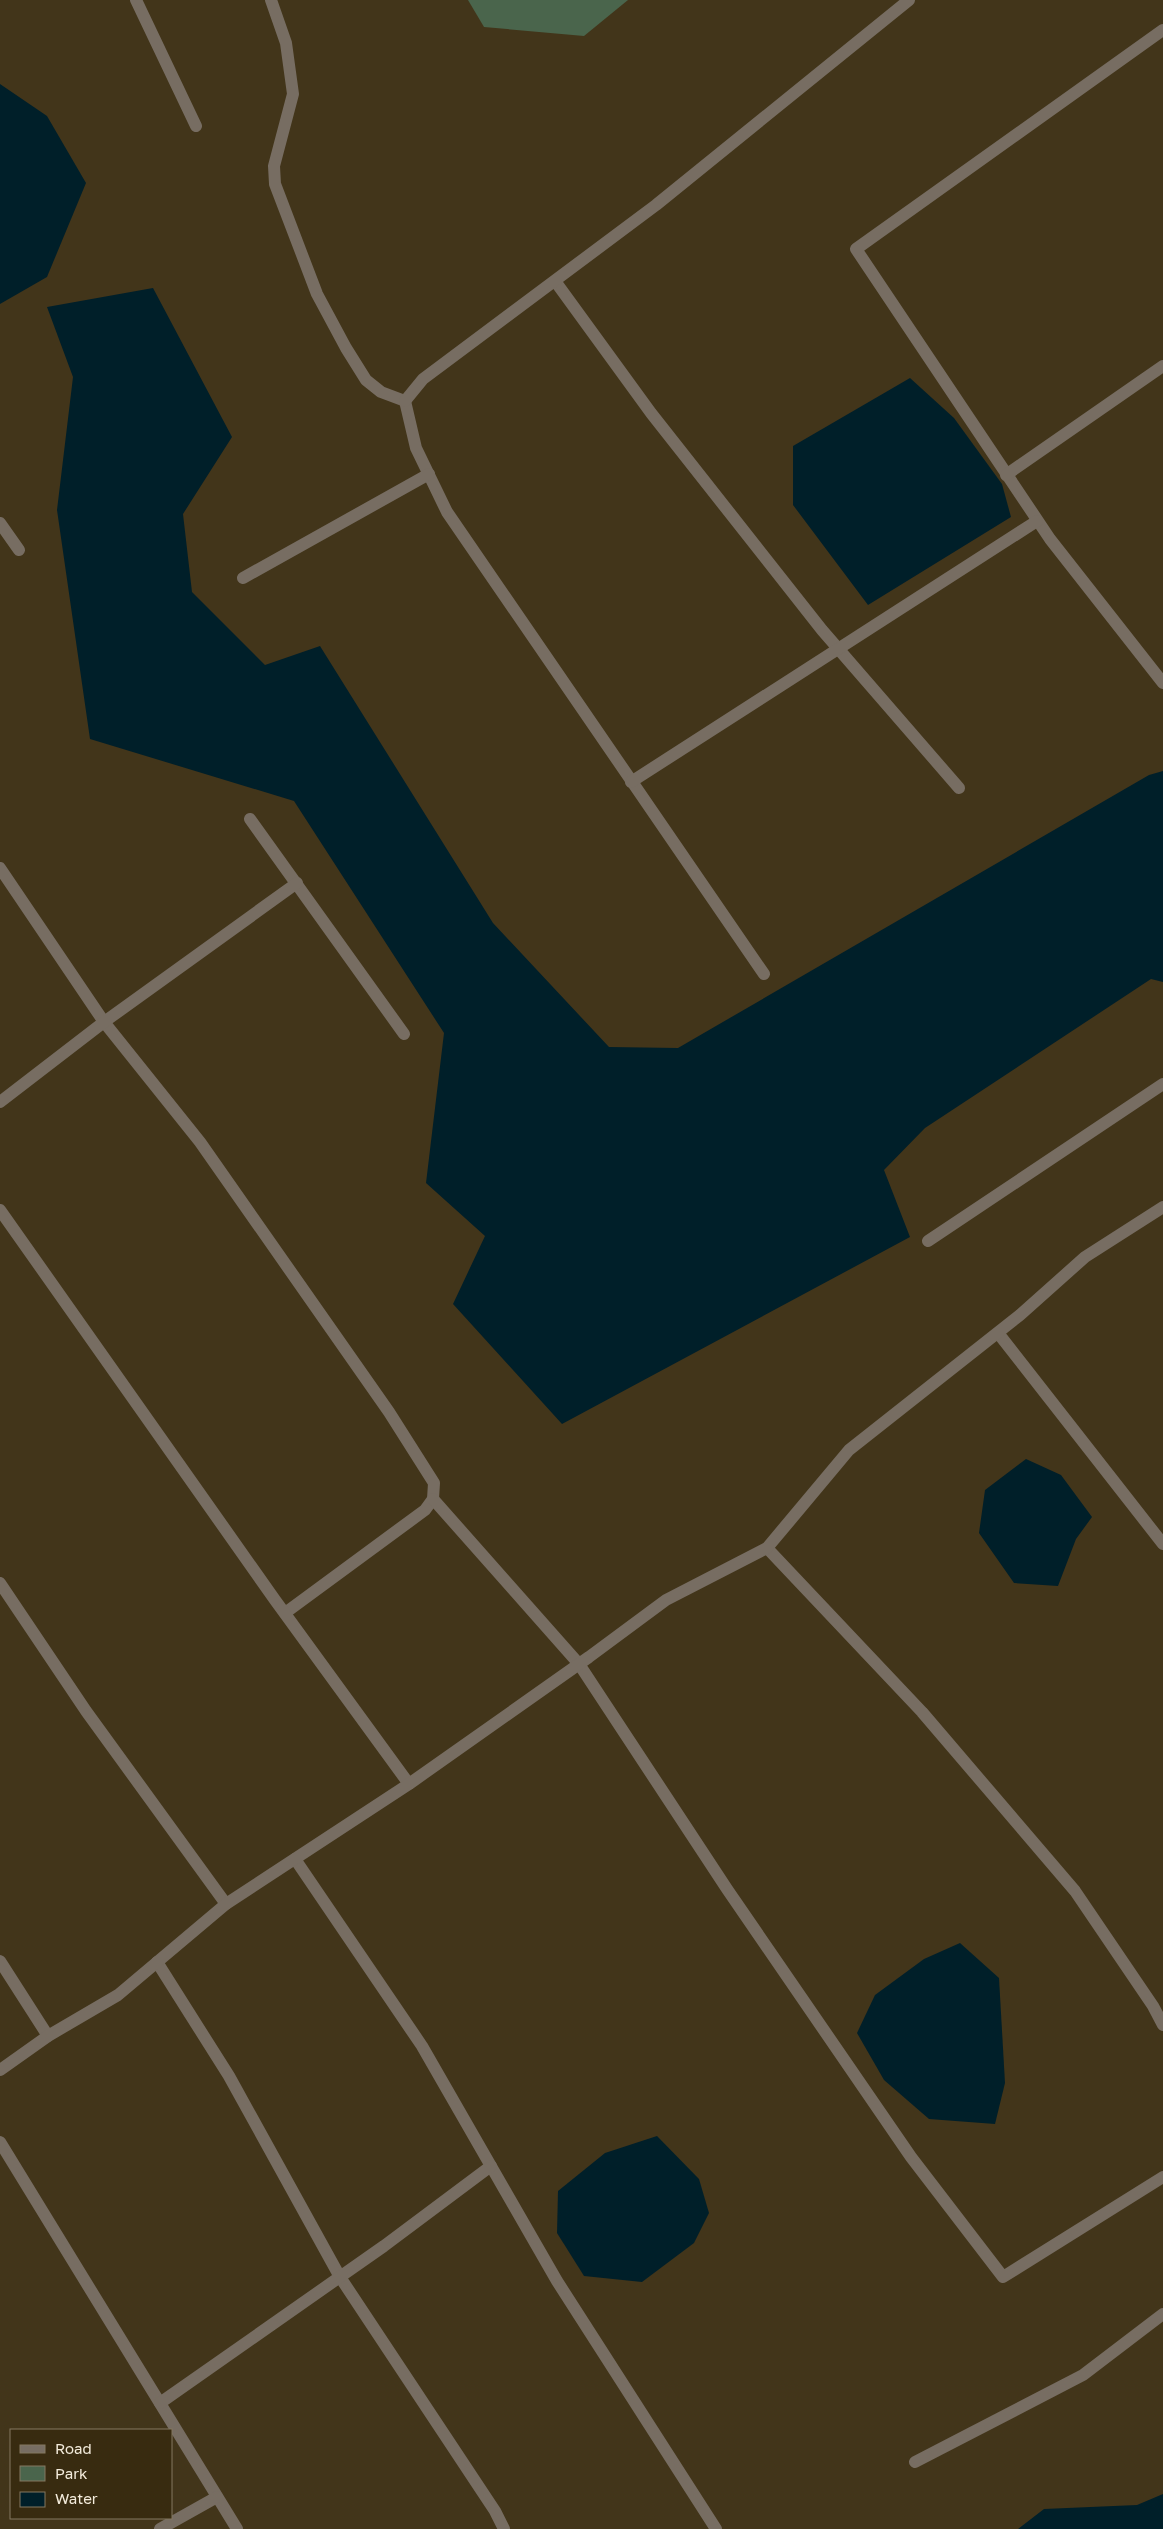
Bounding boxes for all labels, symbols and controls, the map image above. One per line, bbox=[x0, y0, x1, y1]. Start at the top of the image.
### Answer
legend bbox=[10, 2429, 172, 2519]
text: Road bbox=[55, 2439, 92, 2457]
text: Park bbox=[55, 2464, 88, 2482]
text: Water bbox=[55, 2489, 98, 2507]

